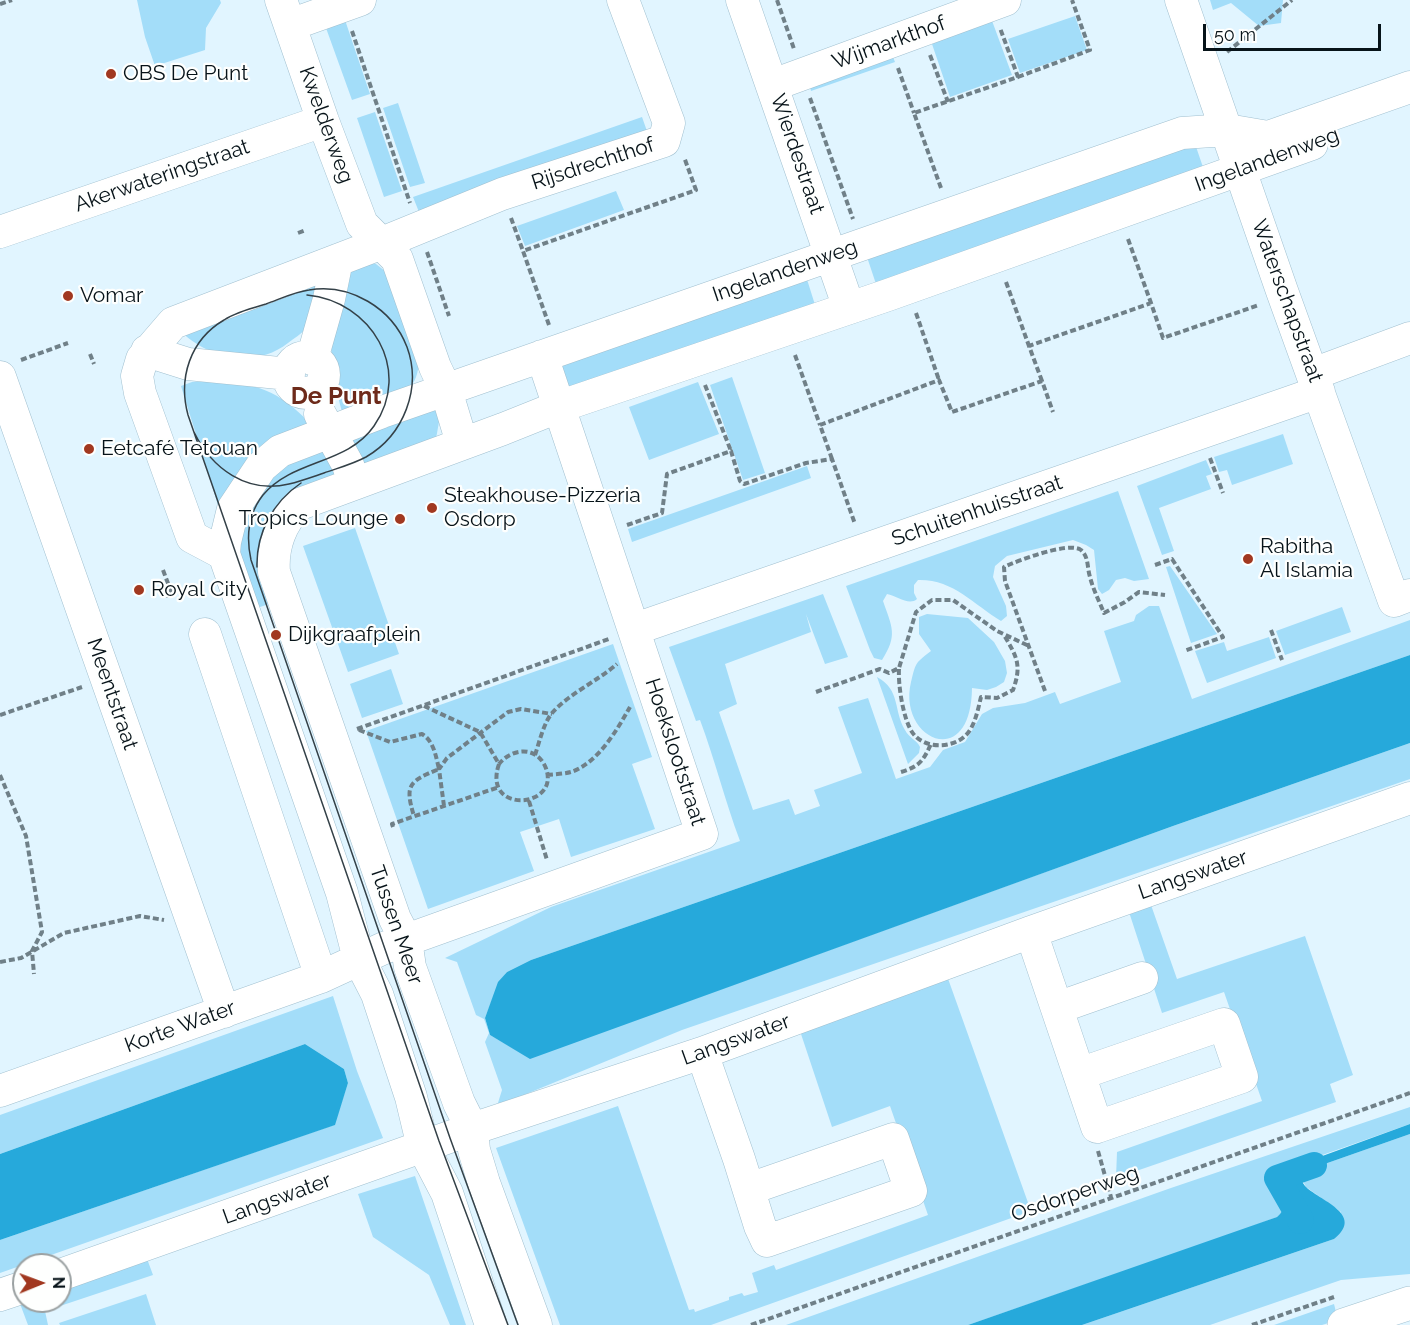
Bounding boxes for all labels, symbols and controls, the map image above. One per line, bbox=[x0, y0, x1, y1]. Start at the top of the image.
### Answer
street label: Wijmarkthof bbox=[829, 11, 949, 75]
scale bar bbox=[1206, 12, 1384, 50]
text: 50 m bbox=[1214, 24, 1256, 45]
place label: OBS De Punt bbox=[123, 61, 248, 87]
street label: Kwelderweg bbox=[293, 63, 359, 187]
marker: OBS De Punt bbox=[104, 67, 118, 81]
street label: Wierdestraat bbox=[765, 90, 829, 218]
street label: Ingelandenweg bbox=[1191, 122, 1343, 198]
street label: Rijsdrechthof bbox=[528, 132, 658, 196]
street label: Akerwateringstraat bbox=[71, 134, 253, 218]
street label: Waterschapstraat bbox=[1246, 216, 1328, 386]
street label: Ingelandenweg bbox=[709, 234, 861, 308]
place label: Vomar bbox=[80, 283, 143, 309]
marker: Vomar bbox=[61, 289, 75, 303]
district label: De Punt bbox=[291, 383, 381, 411]
place label: Eetcafé Tetouan bbox=[101, 436, 258, 462]
marker: Eetcafé Tetouan bbox=[82, 442, 96, 456]
street label: Schuitenhuisstraat bbox=[888, 470, 1066, 552]
place label: Steakhouse-Pizzeria Osdorp bbox=[444, 483, 641, 533]
marker: Steakhouse-Pizzeria Osdorp bbox=[425, 501, 439, 515]
place label: Tropics Lounge bbox=[238, 506, 388, 532]
marker: Tropics Lounge bbox=[393, 512, 407, 526]
place label: Rabitha Al Islamia bbox=[1260, 534, 1353, 584]
marker: Rabitha Al Islamia bbox=[1241, 552, 1255, 566]
place label: Royal City bbox=[151, 577, 247, 603]
marker: Royal City bbox=[132, 583, 146, 597]
place label: Dijkgraafplein bbox=[288, 622, 421, 648]
marker: Dijkgraafplein bbox=[269, 628, 283, 642]
street label: Meentstraat bbox=[81, 635, 143, 753]
street label: Hoekslootstraat bbox=[639, 675, 711, 829]
street label: Langswater bbox=[1135, 845, 1251, 905]
street label: Tussen Meer bbox=[364, 862, 428, 988]
street label: Korte Water bbox=[121, 995, 239, 1059]
street label: Langswater bbox=[678, 1009, 794, 1071]
street label: Osdorperweg bbox=[1008, 1160, 1142, 1228]
street label: Langswater bbox=[219, 1168, 335, 1230]
north arrow bbox=[12, 1253, 72, 1313]
text: N bbox=[49, 1276, 68, 1289]

